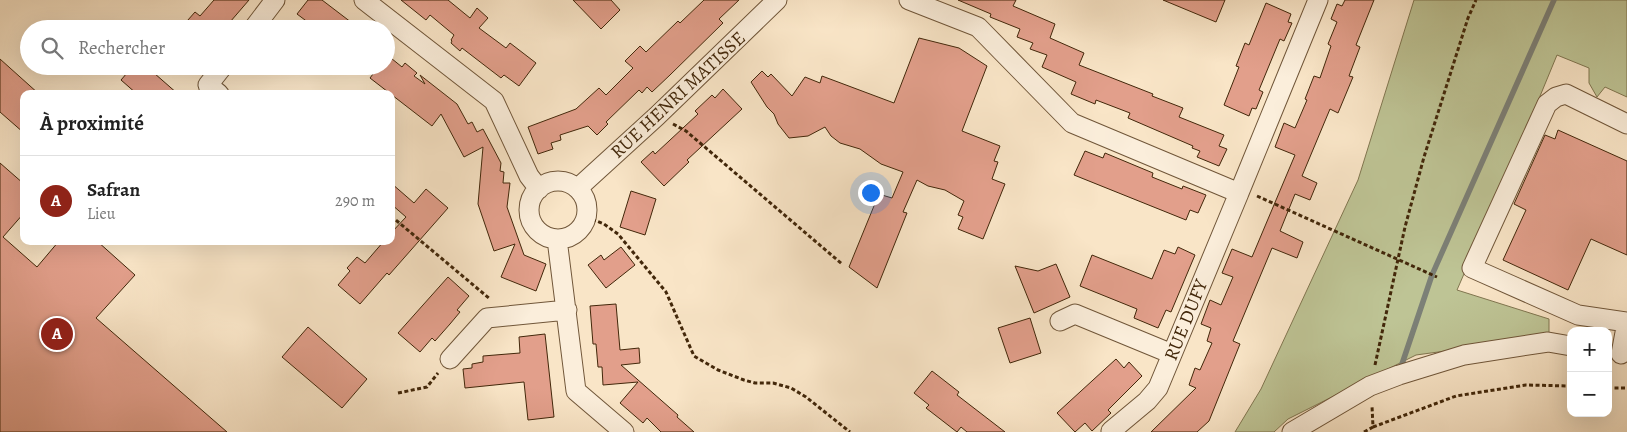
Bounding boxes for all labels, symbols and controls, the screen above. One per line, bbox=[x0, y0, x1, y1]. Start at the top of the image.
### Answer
search box bbox=[20, 20, 395, 75]
street label: RUE HENRI MATISSE bbox=[605, 26, 751, 164]
icon: search bbox=[38, 34, 66, 62]
text: Rechercher bbox=[78, 35, 165, 61]
text: À proximité bbox=[40, 109, 144, 137]
text: Safran bbox=[87, 177, 140, 203]
your location bbox=[858, 180, 884, 206]
text: A bbox=[51, 190, 61, 212]
text: 290 m bbox=[335, 190, 375, 212]
text: Lieu bbox=[87, 203, 115, 225]
street label: RUE DUFY bbox=[1158, 275, 1214, 364]
pin: A bbox=[41, 315, 73, 353]
map controls bbox=[1567, 327, 1612, 417]
button: + bbox=[1567, 327, 1612, 372]
button: − bbox=[1567, 372, 1612, 417]

